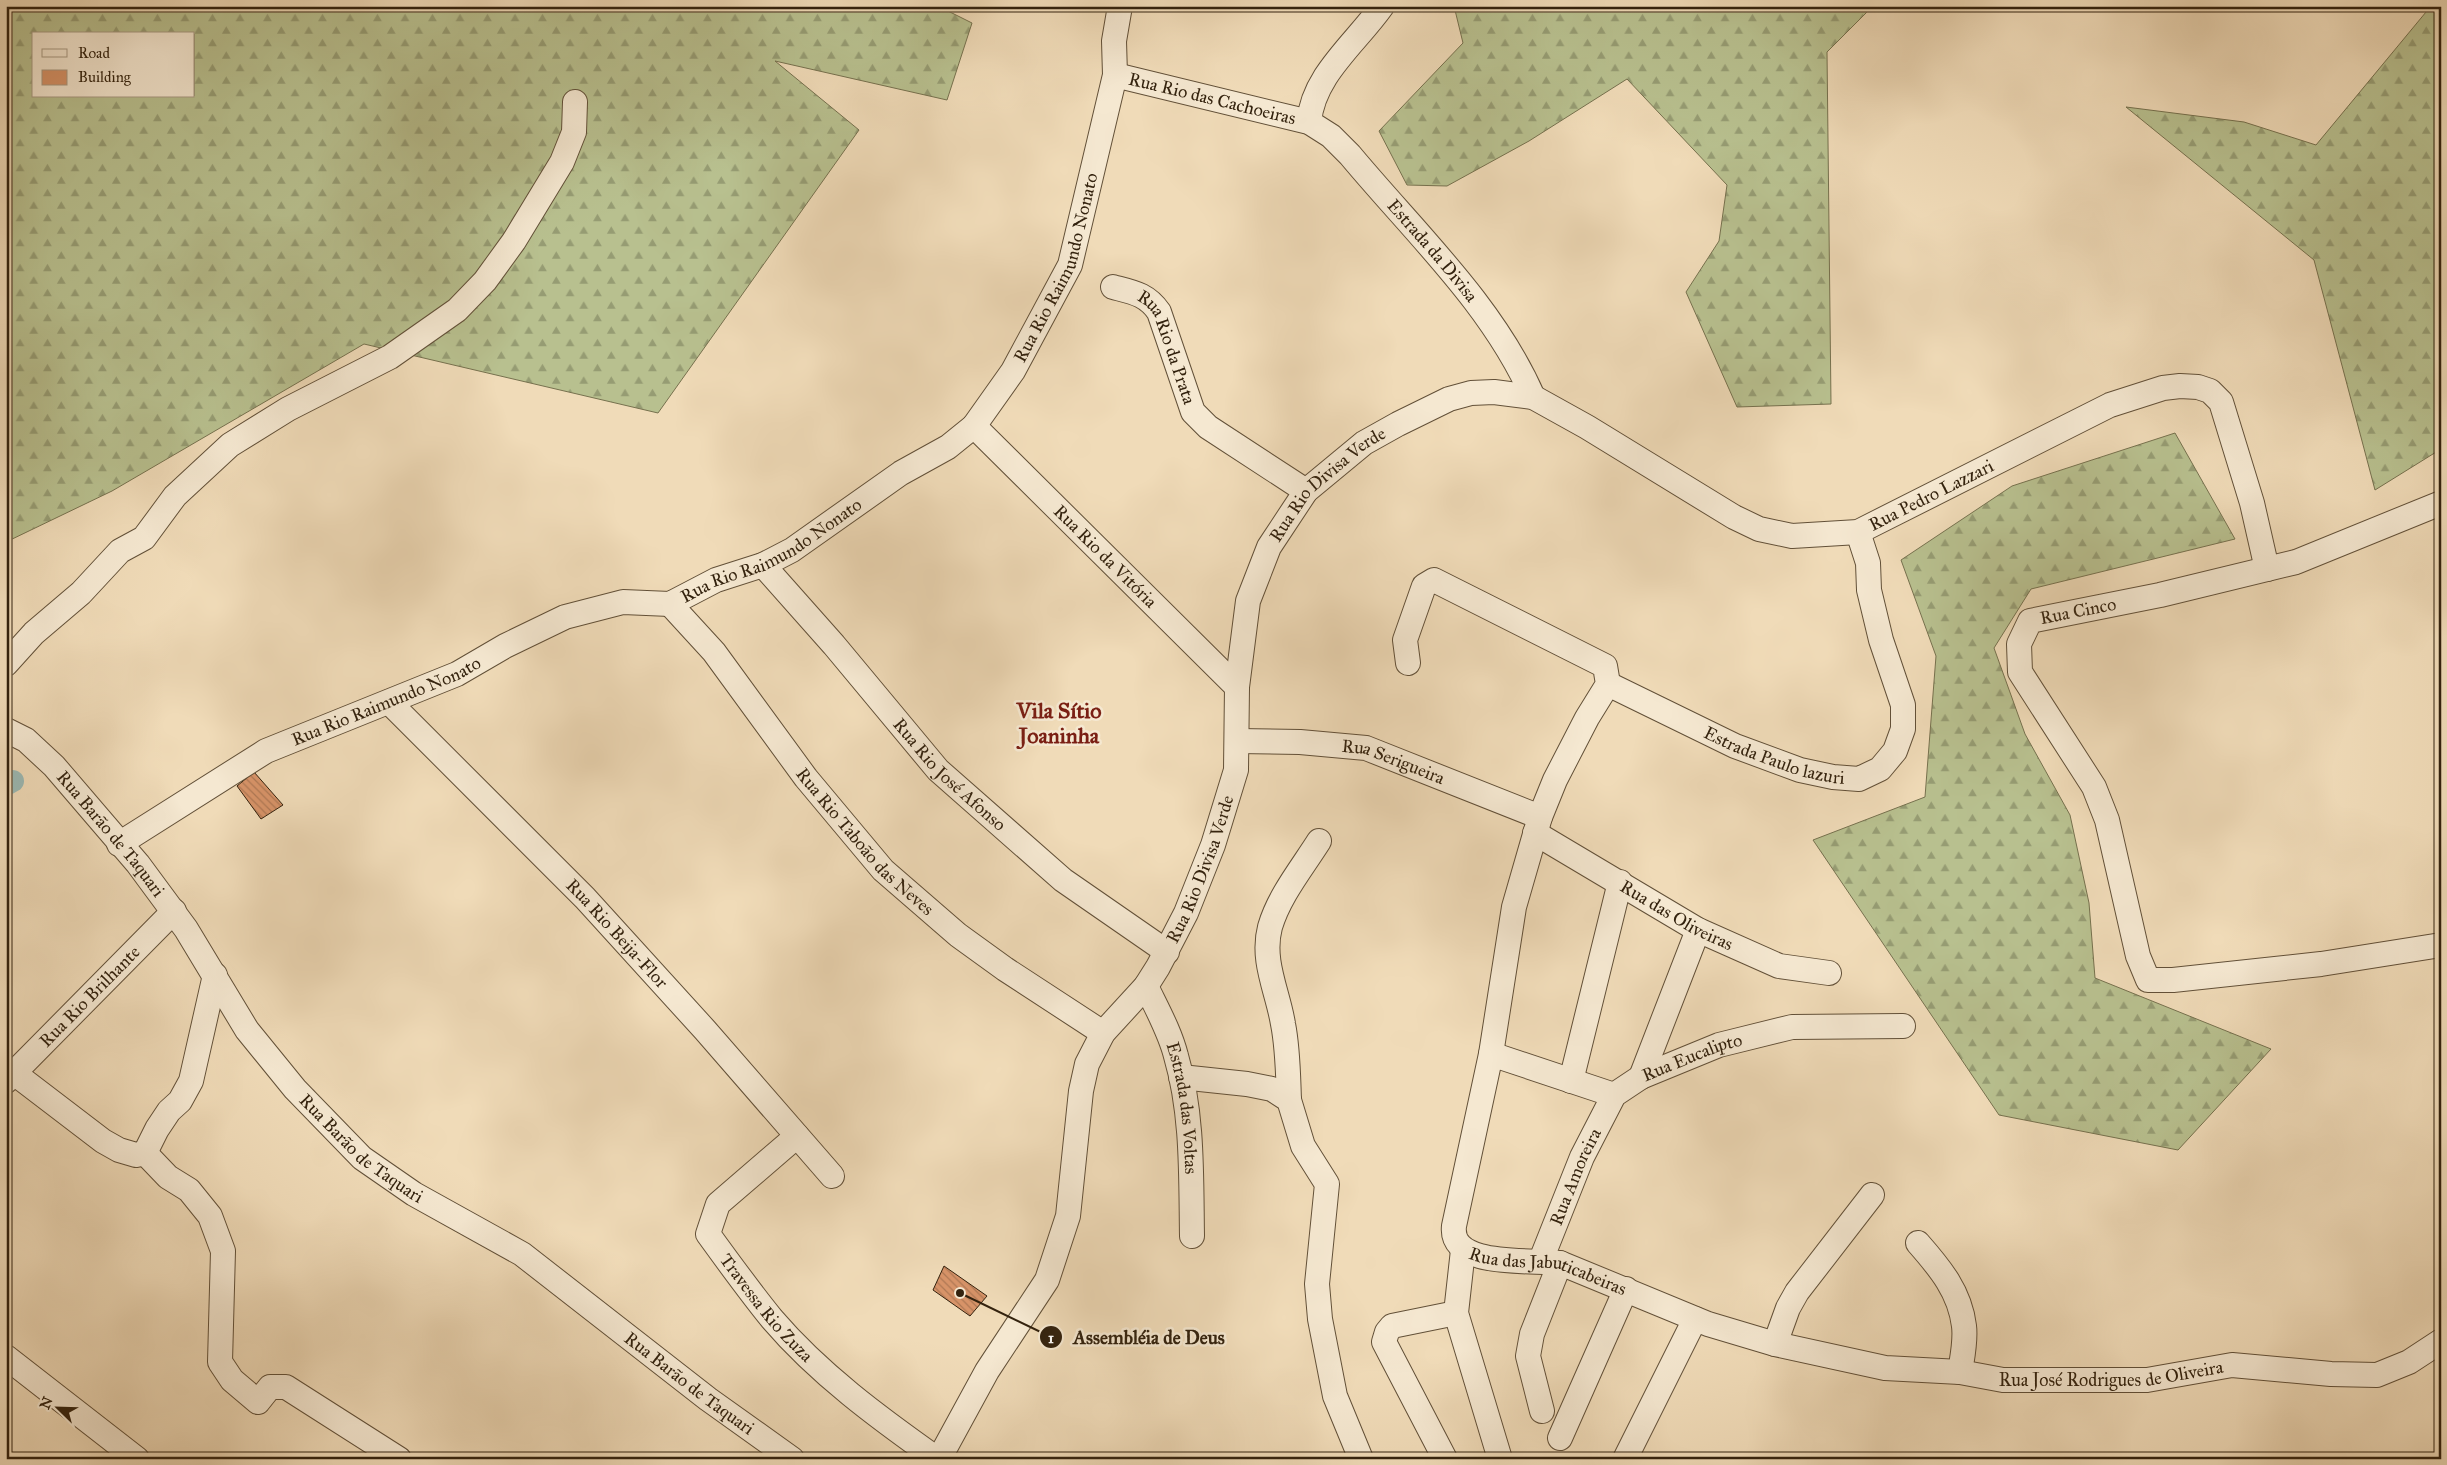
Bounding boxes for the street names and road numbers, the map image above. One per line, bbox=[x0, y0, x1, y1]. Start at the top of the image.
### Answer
street label: Rua Rio das Cachoeiras bbox=[1126, 68, 1298, 129]
street label: Rua Rio Raimundo Nonato bbox=[1009, 171, 1102, 366]
street label: Estrada da Divisa bbox=[1383, 195, 1483, 307]
street label: Rua Rio da Prata bbox=[1134, 285, 1201, 408]
street label: Rua Rio Divisa Verde bbox=[1264, 422, 1389, 546]
street label: Rua Pedro Lazzari bbox=[1865, 455, 1997, 536]
street label: Rua Rio Raimundo Nonato bbox=[677, 493, 866, 608]
street label: Rua Rio da Vitória bbox=[1049, 500, 1162, 613]
street label: Rua Cinco bbox=[2038, 593, 2118, 629]
street label: Rua Rio Raimundo Nonato bbox=[288, 652, 485, 751]
street label: Rua Rio José Afonso bbox=[889, 714, 1011, 836]
street label: Estrada Paulo lazuri bbox=[1700, 722, 1845, 789]
street label: Rua Serigueira bbox=[1341, 735, 1448, 789]
street label: Rua Rio Taboão das Neves bbox=[791, 763, 938, 920]
street label: Rua Barão de Taquari bbox=[52, 766, 169, 901]
street label: Rua Rio Divisa Verde bbox=[1161, 793, 1239, 947]
street label: Rua Rio Beija-Flor bbox=[561, 874, 673, 993]
street label: Rua das Oliveiras bbox=[1616, 875, 1737, 955]
street label: Rua Rio Brilhante bbox=[35, 941, 145, 1052]
street label: Rua Eucalipto bbox=[1639, 1029, 1744, 1086]
street label: Estrada das Voltas bbox=[1162, 1039, 1202, 1175]
street label: Rua Barão de Taquari bbox=[295, 1089, 427, 1208]
street label: Rua Amoreira bbox=[1545, 1124, 1606, 1228]
street label: Rua das Jabuticabeiras bbox=[1466, 1242, 1630, 1300]
street label: Travessa Rio Zuza bbox=[715, 1249, 818, 1367]
street label: Rua Barão de Taquari bbox=[620, 1327, 759, 1440]
street label: Rua José Rodrigues de Oliveira bbox=[1999, 1356, 2225, 1392]

